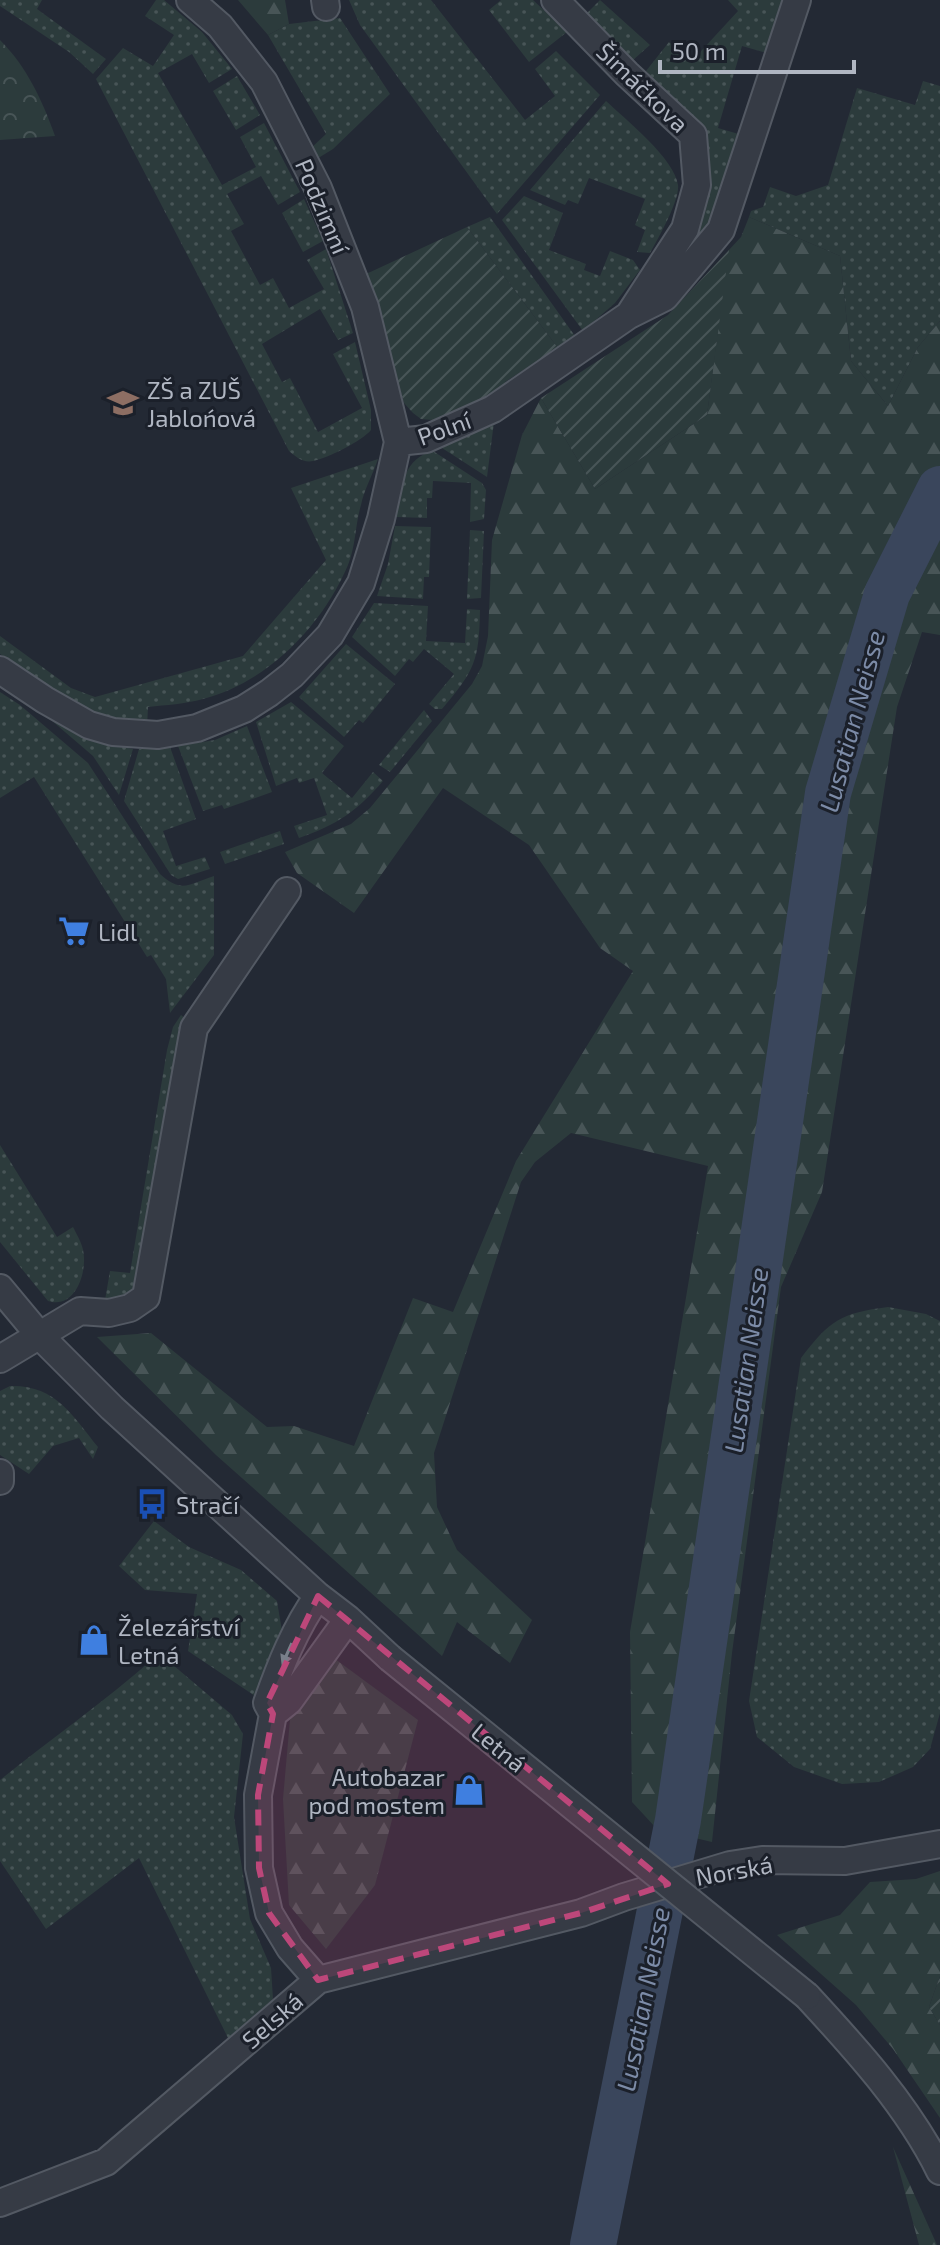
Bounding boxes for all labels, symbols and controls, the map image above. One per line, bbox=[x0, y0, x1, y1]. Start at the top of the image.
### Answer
scale bar bbox=[660, 24, 854, 74]
street label: Šimáčkova bbox=[591, 36, 695, 138]
text: 50 m bbox=[672, 36, 726, 65]
street label: Podzimní bbox=[290, 154, 356, 259]
place label: ZŠ a ZUŠ Jablońová bbox=[147, 375, 256, 432]
school or university icon: ZŠ a ZUŠ Jablońová bbox=[106, 386, 140, 420]
street label: Polní bbox=[413, 405, 476, 451]
water label: Lusatian Neisse bbox=[812, 627, 890, 815]
supermarket icon: Lidl bbox=[57, 914, 91, 948]
place label: Lidl bbox=[98, 917, 137, 946]
water label: Lusatian Neisse bbox=[717, 1265, 773, 1455]
bus stop icon: Stračí bbox=[135, 1487, 169, 1521]
place label: Stračí bbox=[176, 1490, 240, 1519]
place label: Železářství Letná bbox=[118, 1612, 241, 1669]
shop icon: Železářství Letná bbox=[77, 1623, 111, 1657]
one-way arrow bbox=[280, 1642, 293, 1665]
street label: Letná bbox=[466, 1716, 532, 1778]
place label: Autobazar pod mostem bbox=[308, 1762, 445, 1819]
shop icon: Autobazar pod mostem bbox=[452, 1773, 486, 1807]
street label: Norská bbox=[693, 1849, 775, 1891]
water label: Lusatian Neisse bbox=[609, 1904, 675, 2094]
street label: Selská bbox=[236, 1986, 308, 2054]

